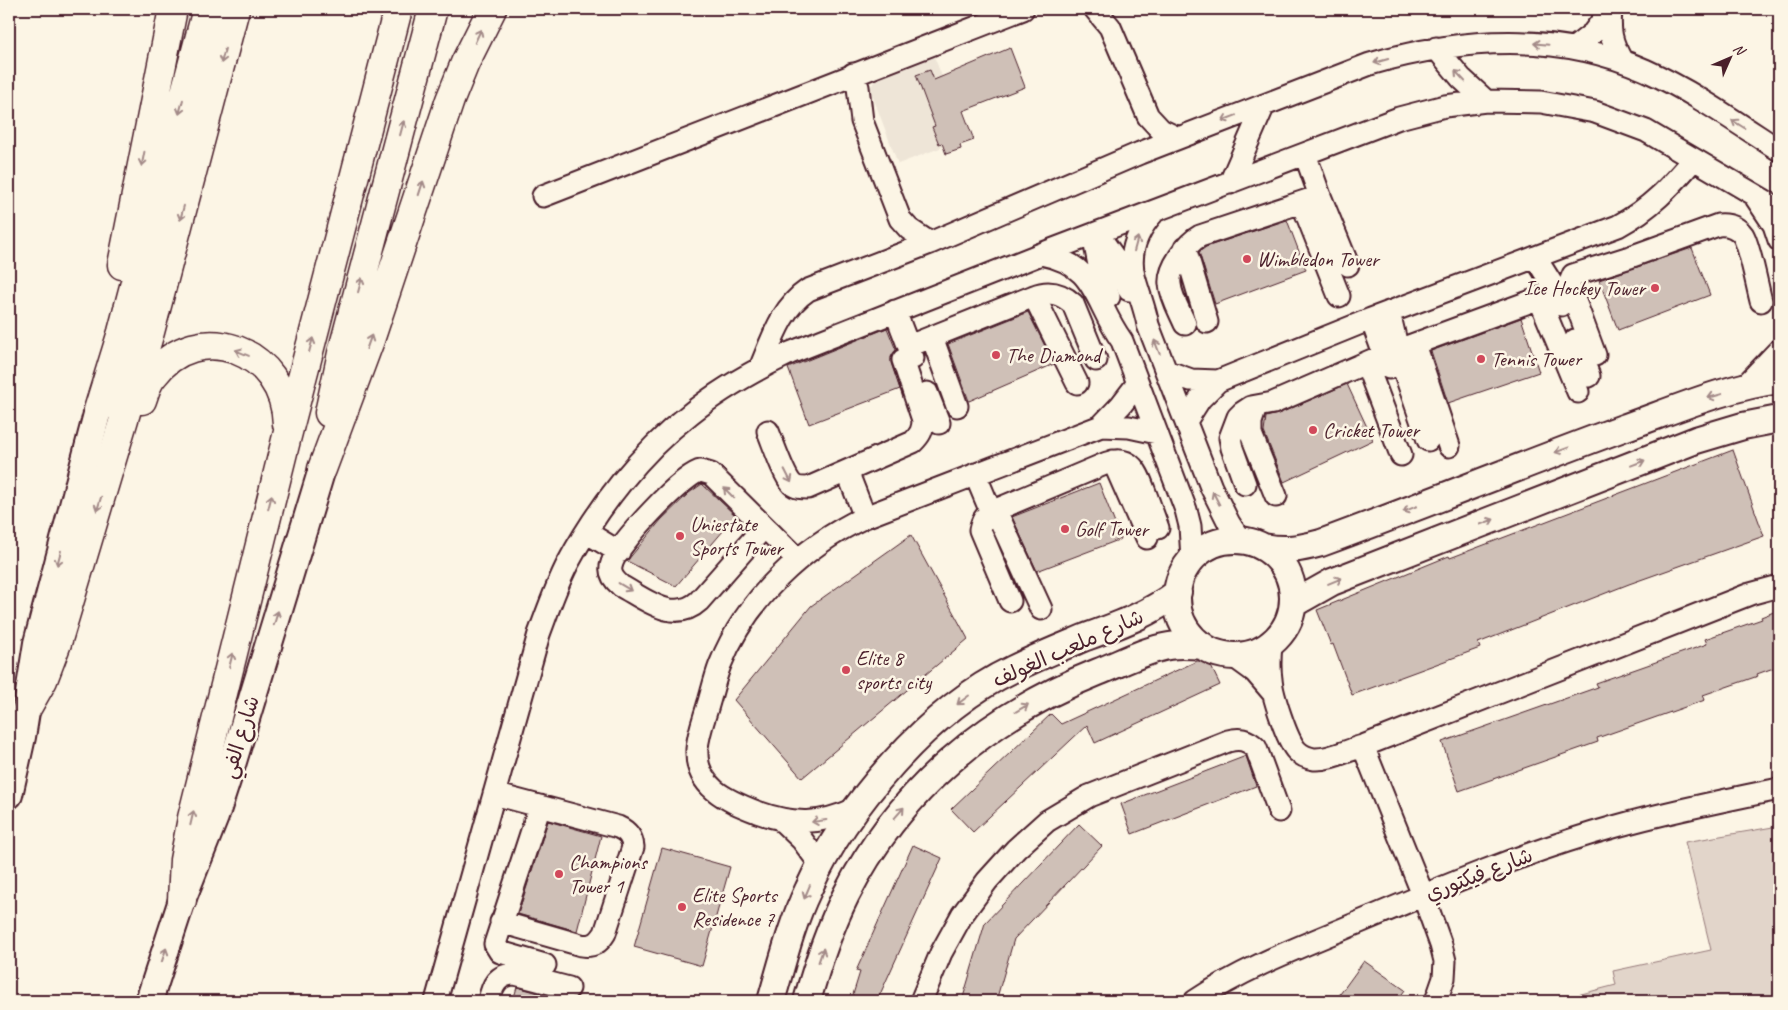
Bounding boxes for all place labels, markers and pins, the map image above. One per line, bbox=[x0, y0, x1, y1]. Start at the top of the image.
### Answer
place label: Wimbledon Tower bbox=[1257, 246, 1381, 272]
marker: Wimbledon Tower bbox=[1241, 253, 1253, 265]
place label: Ice Hockey Tower bbox=[1524, 275, 1646, 301]
marker: Ice Hockey Tower bbox=[1649, 282, 1661, 294]
place label: The Diamond bbox=[1006, 342, 1104, 368]
place label: Tennis Tower bbox=[1491, 346, 1583, 372]
marker: The Diamond bbox=[990, 349, 1002, 361]
marker: Tennis Tower bbox=[1475, 353, 1487, 365]
place label: Cricket Tower bbox=[1323, 417, 1420, 443]
marker: Cricket Tower bbox=[1307, 424, 1319, 436]
place label: Uniestate Sports Tower bbox=[690, 511, 784, 561]
place label: Golf Tower bbox=[1075, 516, 1150, 542]
marker: Golf Tower bbox=[1059, 523, 1071, 535]
marker: Uniestate Sports Tower bbox=[674, 530, 686, 542]
place label: Elite 8 sports city bbox=[856, 645, 933, 695]
marker: Elite 8 sports city bbox=[840, 664, 852, 676]
place label: Champions Tower 1 bbox=[569, 849, 648, 899]
marker: Champions Tower 1 bbox=[553, 868, 565, 880]
place label: Elite Sports Residence 7 bbox=[692, 882, 779, 932]
marker: Elite Sports Residence 7 bbox=[676, 901, 688, 913]

